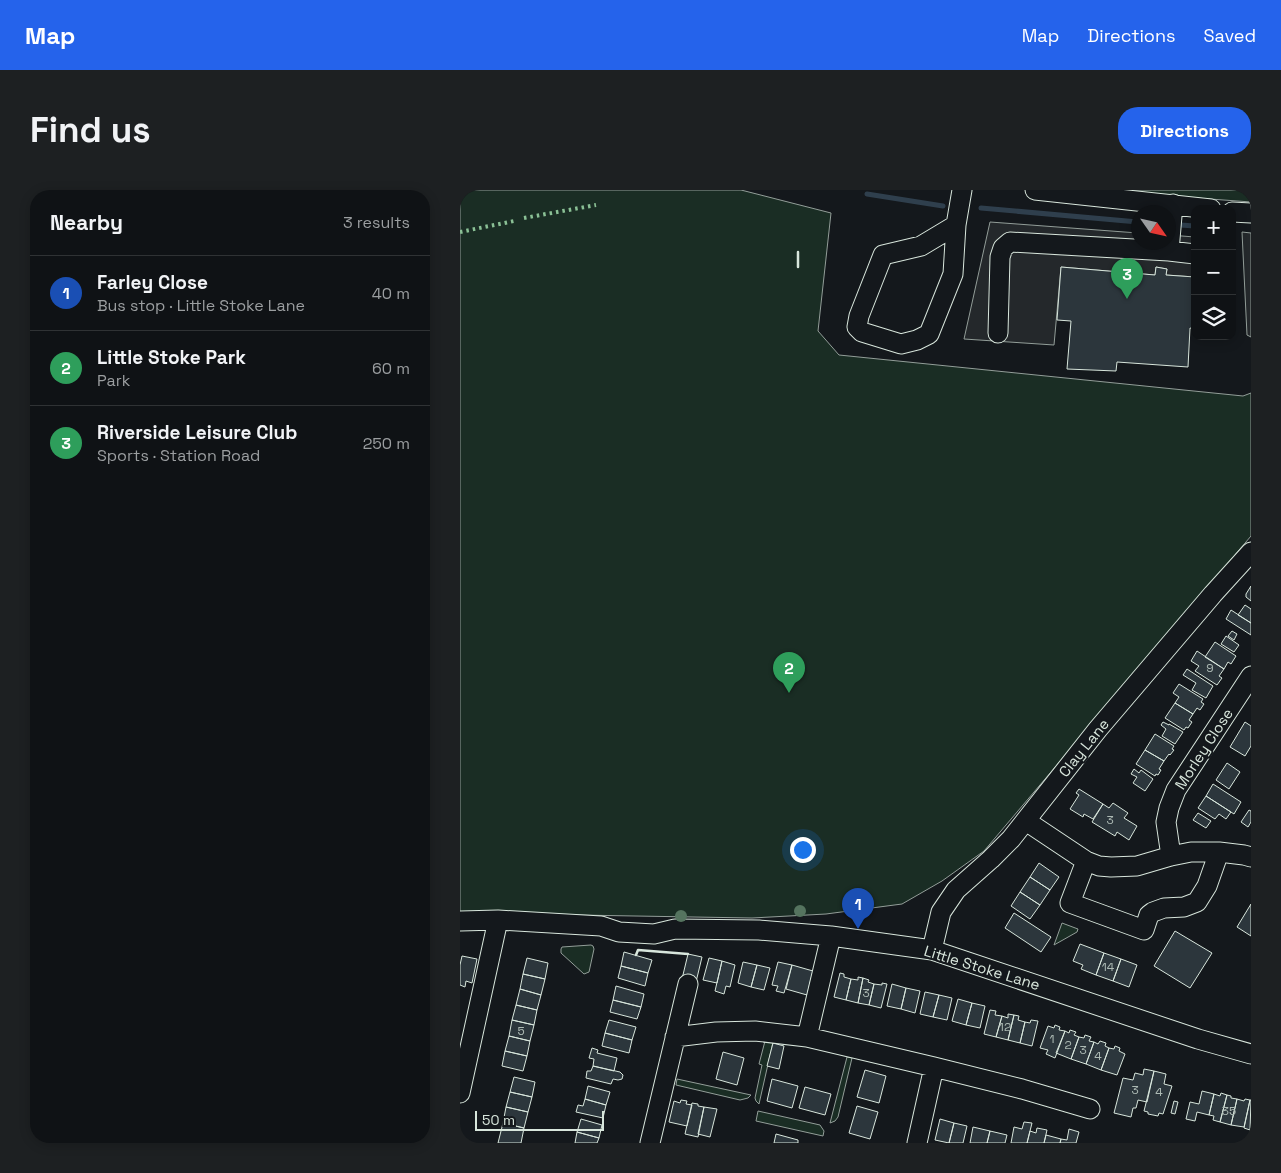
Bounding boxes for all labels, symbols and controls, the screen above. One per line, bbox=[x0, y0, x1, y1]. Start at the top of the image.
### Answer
text: Map bbox=[25, 20, 75, 51]
text: Map bbox=[1022, 24, 1059, 47]
text: Directions bbox=[1087, 24, 1176, 47]
text: Saved bbox=[1204, 24, 1256, 47]
button: Directions bbox=[1118, 107, 1251, 154]
text: Find us bbox=[30, 108, 151, 152]
north arrow bbox=[1131, 205, 1176, 250]
map controls bbox=[1191, 205, 1236, 340]
button: + bbox=[1191, 205, 1236, 250]
text: Nearby bbox=[50, 209, 123, 236]
text: 3 results bbox=[343, 212, 410, 233]
button: − bbox=[1191, 250, 1236, 295]
pin: 3 bbox=[1111, 258, 1143, 299]
text: Farley Close bbox=[97, 270, 208, 295]
text: 1 bbox=[62, 283, 70, 304]
text: 40 m bbox=[372, 283, 410, 304]
text: Bus stop · Little Stoke Lane bbox=[97, 295, 305, 316]
button: layers bbox=[1191, 295, 1236, 340]
text: Little Stoke Park bbox=[97, 345, 246, 370]
text: 2 bbox=[61, 358, 71, 379]
text: 60 m bbox=[372, 358, 410, 379]
text: Park bbox=[97, 370, 130, 391]
text: Riverside Leisure Club bbox=[97, 420, 297, 445]
text: 3 bbox=[61, 433, 71, 454]
text: 250 m bbox=[363, 433, 410, 454]
text: Sports · Station Road bbox=[97, 445, 260, 466]
pin: 2 bbox=[773, 652, 805, 693]
house number: 9 bbox=[1206, 660, 1214, 676]
street label: Morley Close bbox=[1170, 705, 1237, 793]
street label: Clay Lane bbox=[1054, 715, 1113, 781]
house number: 3 bbox=[1106, 812, 1114, 828]
your location bbox=[790, 837, 816, 863]
pin: 1 bbox=[842, 888, 874, 929]
street label: Little Stoke Lane bbox=[922, 941, 1043, 994]
house number: 14 bbox=[1102, 959, 1115, 975]
house number: 3 bbox=[862, 985, 870, 1001]
house number: 12 bbox=[999, 1019, 1011, 1035]
house number: 5 bbox=[517, 1023, 525, 1039]
house number: 1 bbox=[1049, 1031, 1055, 1047]
house number: 2 bbox=[1064, 1037, 1072, 1053]
house number: 3 bbox=[1079, 1042, 1087, 1058]
house number: 4 bbox=[1094, 1048, 1102, 1064]
house number: 3 bbox=[1131, 1082, 1139, 1098]
house number: 4 bbox=[1155, 1084, 1163, 1100]
house number: 35 bbox=[1222, 1103, 1236, 1119]
scale bar bbox=[475, 1108, 604, 1131]
text: 50 m bbox=[482, 1111, 515, 1129]

